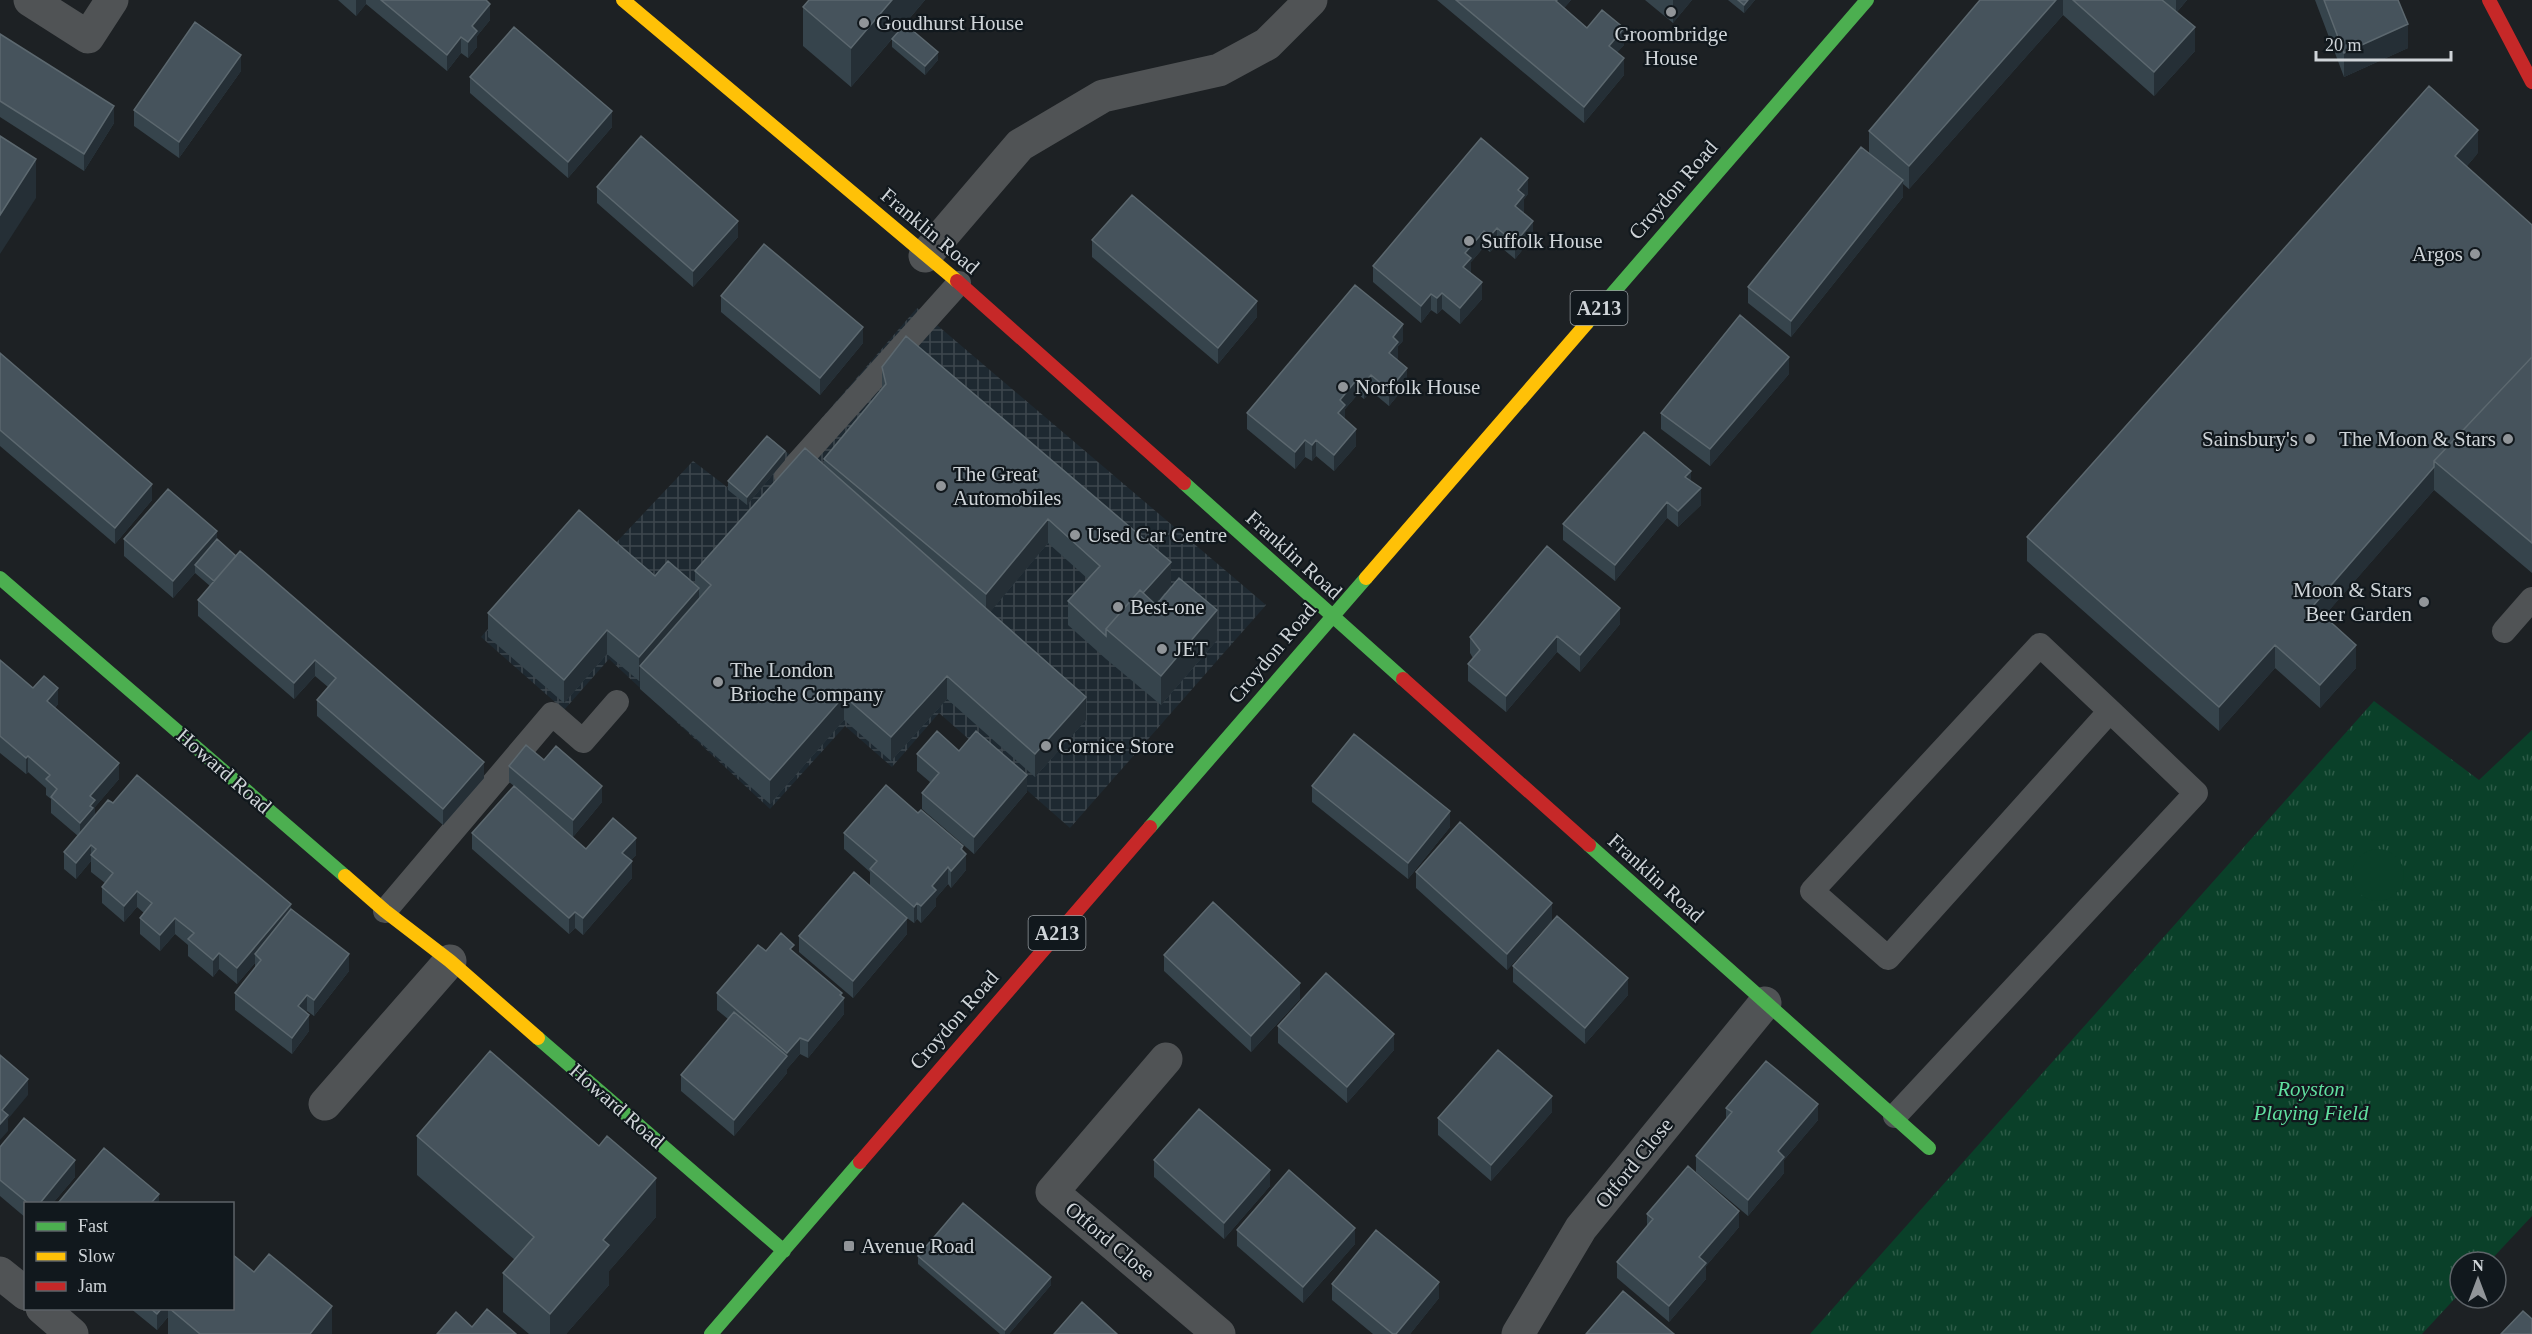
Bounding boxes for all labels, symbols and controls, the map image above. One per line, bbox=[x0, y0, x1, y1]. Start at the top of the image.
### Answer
marker: Groombridge House bbox=[1664, 5, 1678, 19]
place label: Goudhurst House bbox=[876, 11, 1024, 35]
marker: Goudhurst House bbox=[857, 16, 871, 30]
place label: Groombridge House bbox=[1614, 22, 1728, 70]
scale bar bbox=[2316, 24, 2451, 62]
text: 20 m bbox=[2325, 35, 2362, 55]
street label: Croydon Road bbox=[1624, 135, 1723, 244]
street label: Franklin Road bbox=[876, 183, 984, 279]
place label: Suffolk House bbox=[1481, 229, 1603, 253]
marker: Suffolk House bbox=[1462, 234, 1476, 248]
place label: Argos bbox=[2412, 242, 2463, 266]
marker: Argos bbox=[2468, 247, 2482, 261]
road number: A213 bbox=[1570, 291, 1628, 325]
place label: Norfolk House bbox=[1355, 375, 1480, 399]
marker: Norfolk House bbox=[1336, 380, 1350, 394]
place label: Sainsbury's bbox=[2202, 427, 2298, 451]
place label: The Moon & Stars bbox=[2339, 427, 2496, 451]
marker: Sainsbury's bbox=[2303, 432, 2317, 446]
marker: The Moon & Stars bbox=[2501, 432, 2515, 446]
place label: The Great Automobiles bbox=[953, 462, 1062, 510]
marker: The Great Automobiles bbox=[934, 479, 948, 493]
street label: Franklin Road bbox=[1241, 506, 1347, 605]
place label: Used Car Centre bbox=[1087, 523, 1227, 547]
marker: Used Car Centre bbox=[1068, 528, 1082, 542]
place label: Moon & Stars Beer Garden bbox=[2293, 578, 2412, 626]
place label: Best-one bbox=[1130, 595, 1205, 619]
marker: Moon & Stars Beer Garden bbox=[2417, 595, 2431, 609]
street label: Croydon Road bbox=[1223, 598, 1321, 708]
marker: Best-one bbox=[1111, 600, 1125, 614]
place label: JET bbox=[1174, 637, 1208, 661]
marker: JET bbox=[1155, 642, 1169, 656]
place label: The London Brioche Company bbox=[730, 658, 884, 706]
marker: The London Brioche Company bbox=[711, 675, 725, 689]
street label: Howard Road bbox=[172, 723, 276, 819]
place label: Cornice Store bbox=[1058, 734, 1174, 758]
marker: Cornice Store bbox=[1039, 739, 1053, 753]
street label: Franklin Road bbox=[1603, 829, 1709, 928]
road number: A213 bbox=[1028, 916, 1086, 950]
street label: Croydon Road bbox=[905, 965, 1004, 1074]
street label: Howard Road bbox=[565, 1058, 669, 1154]
park label: Royston Playing Field bbox=[2253, 1077, 2369, 1125]
street label: Otford Close bbox=[1590, 1113, 1678, 1213]
street label: Otford Close bbox=[1061, 1197, 1159, 1285]
legend bbox=[24, 1202, 234, 1310]
text: Fast bbox=[78, 1216, 108, 1236]
place label: Avenue Road bbox=[861, 1234, 975, 1258]
marker: Avenue Road bbox=[842, 1239, 856, 1253]
text: Slow bbox=[78, 1246, 115, 1266]
north arrow bbox=[2448, 1250, 2508, 1310]
text: N bbox=[2472, 1257, 2484, 1274]
text: Jam bbox=[78, 1276, 107, 1296]

